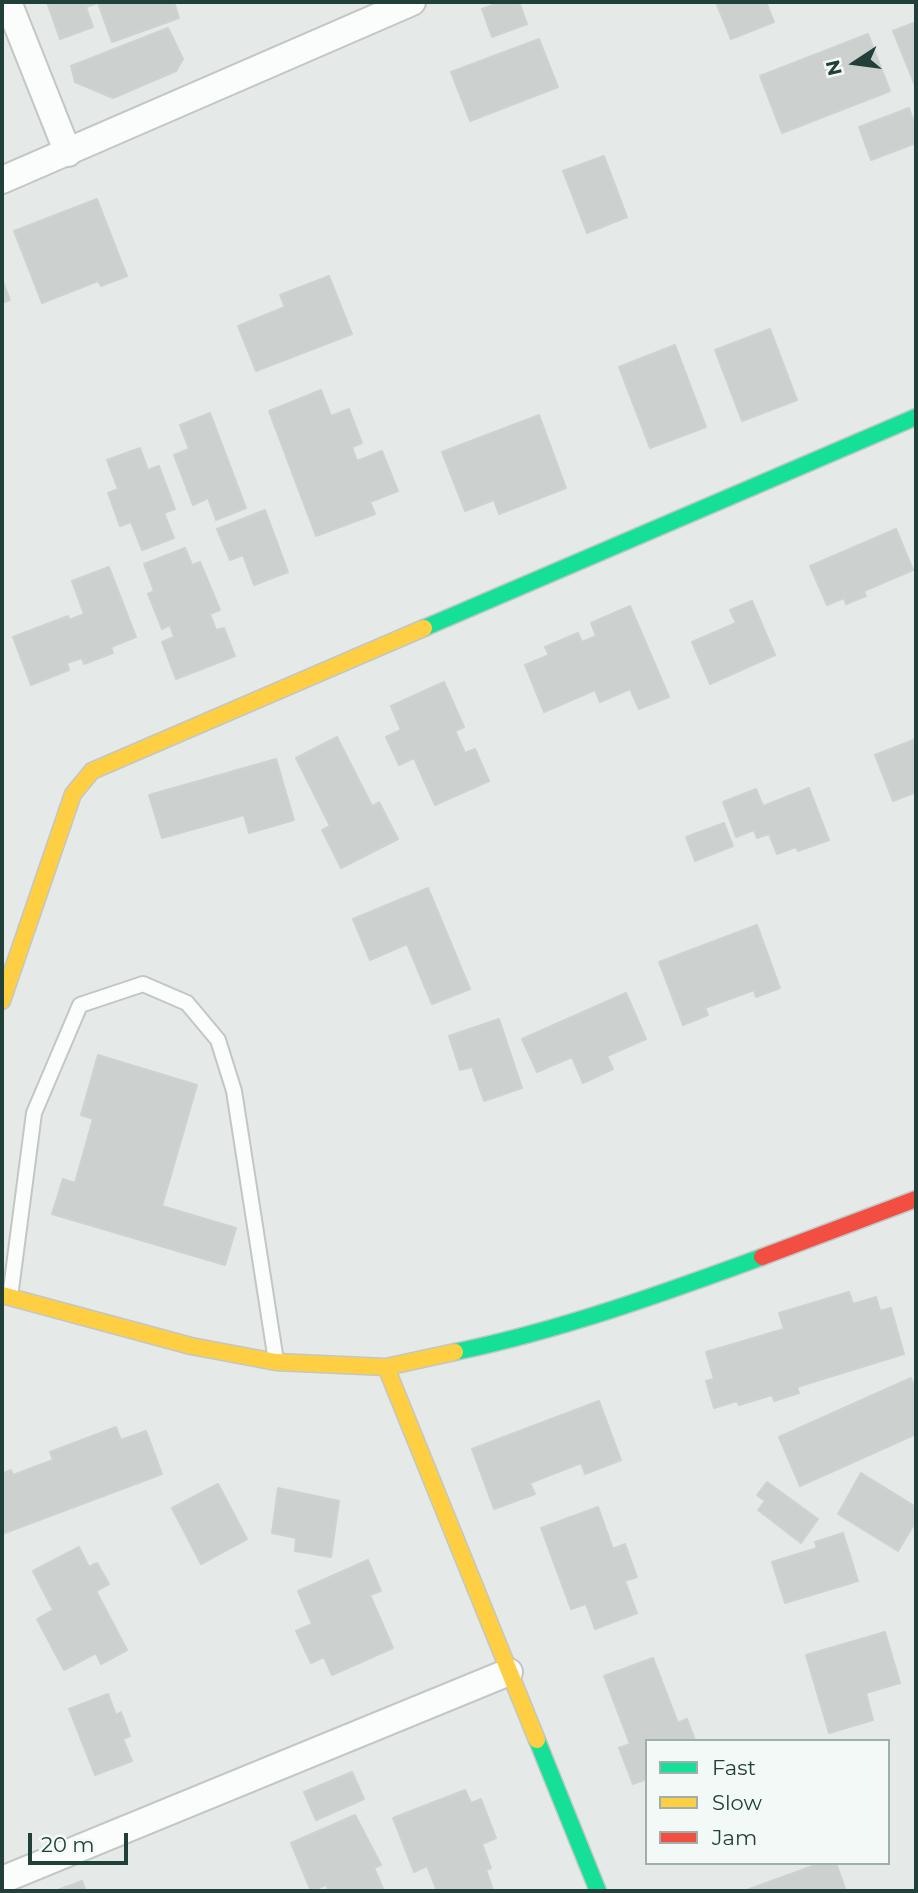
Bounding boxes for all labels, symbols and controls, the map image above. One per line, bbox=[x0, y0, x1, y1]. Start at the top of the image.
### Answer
north arrow bbox=[820, 28, 890, 98]
text: N bbox=[821, 58, 847, 78]
legend bbox=[645, 1739, 890, 1865]
text: Fast bbox=[712, 1755, 756, 1780]
text: Slow bbox=[712, 1790, 762, 1815]
scale bar bbox=[32, 1820, 131, 1864]
text: Jam bbox=[712, 1825, 757, 1850]
text: 20 m bbox=[41, 1832, 95, 1857]

